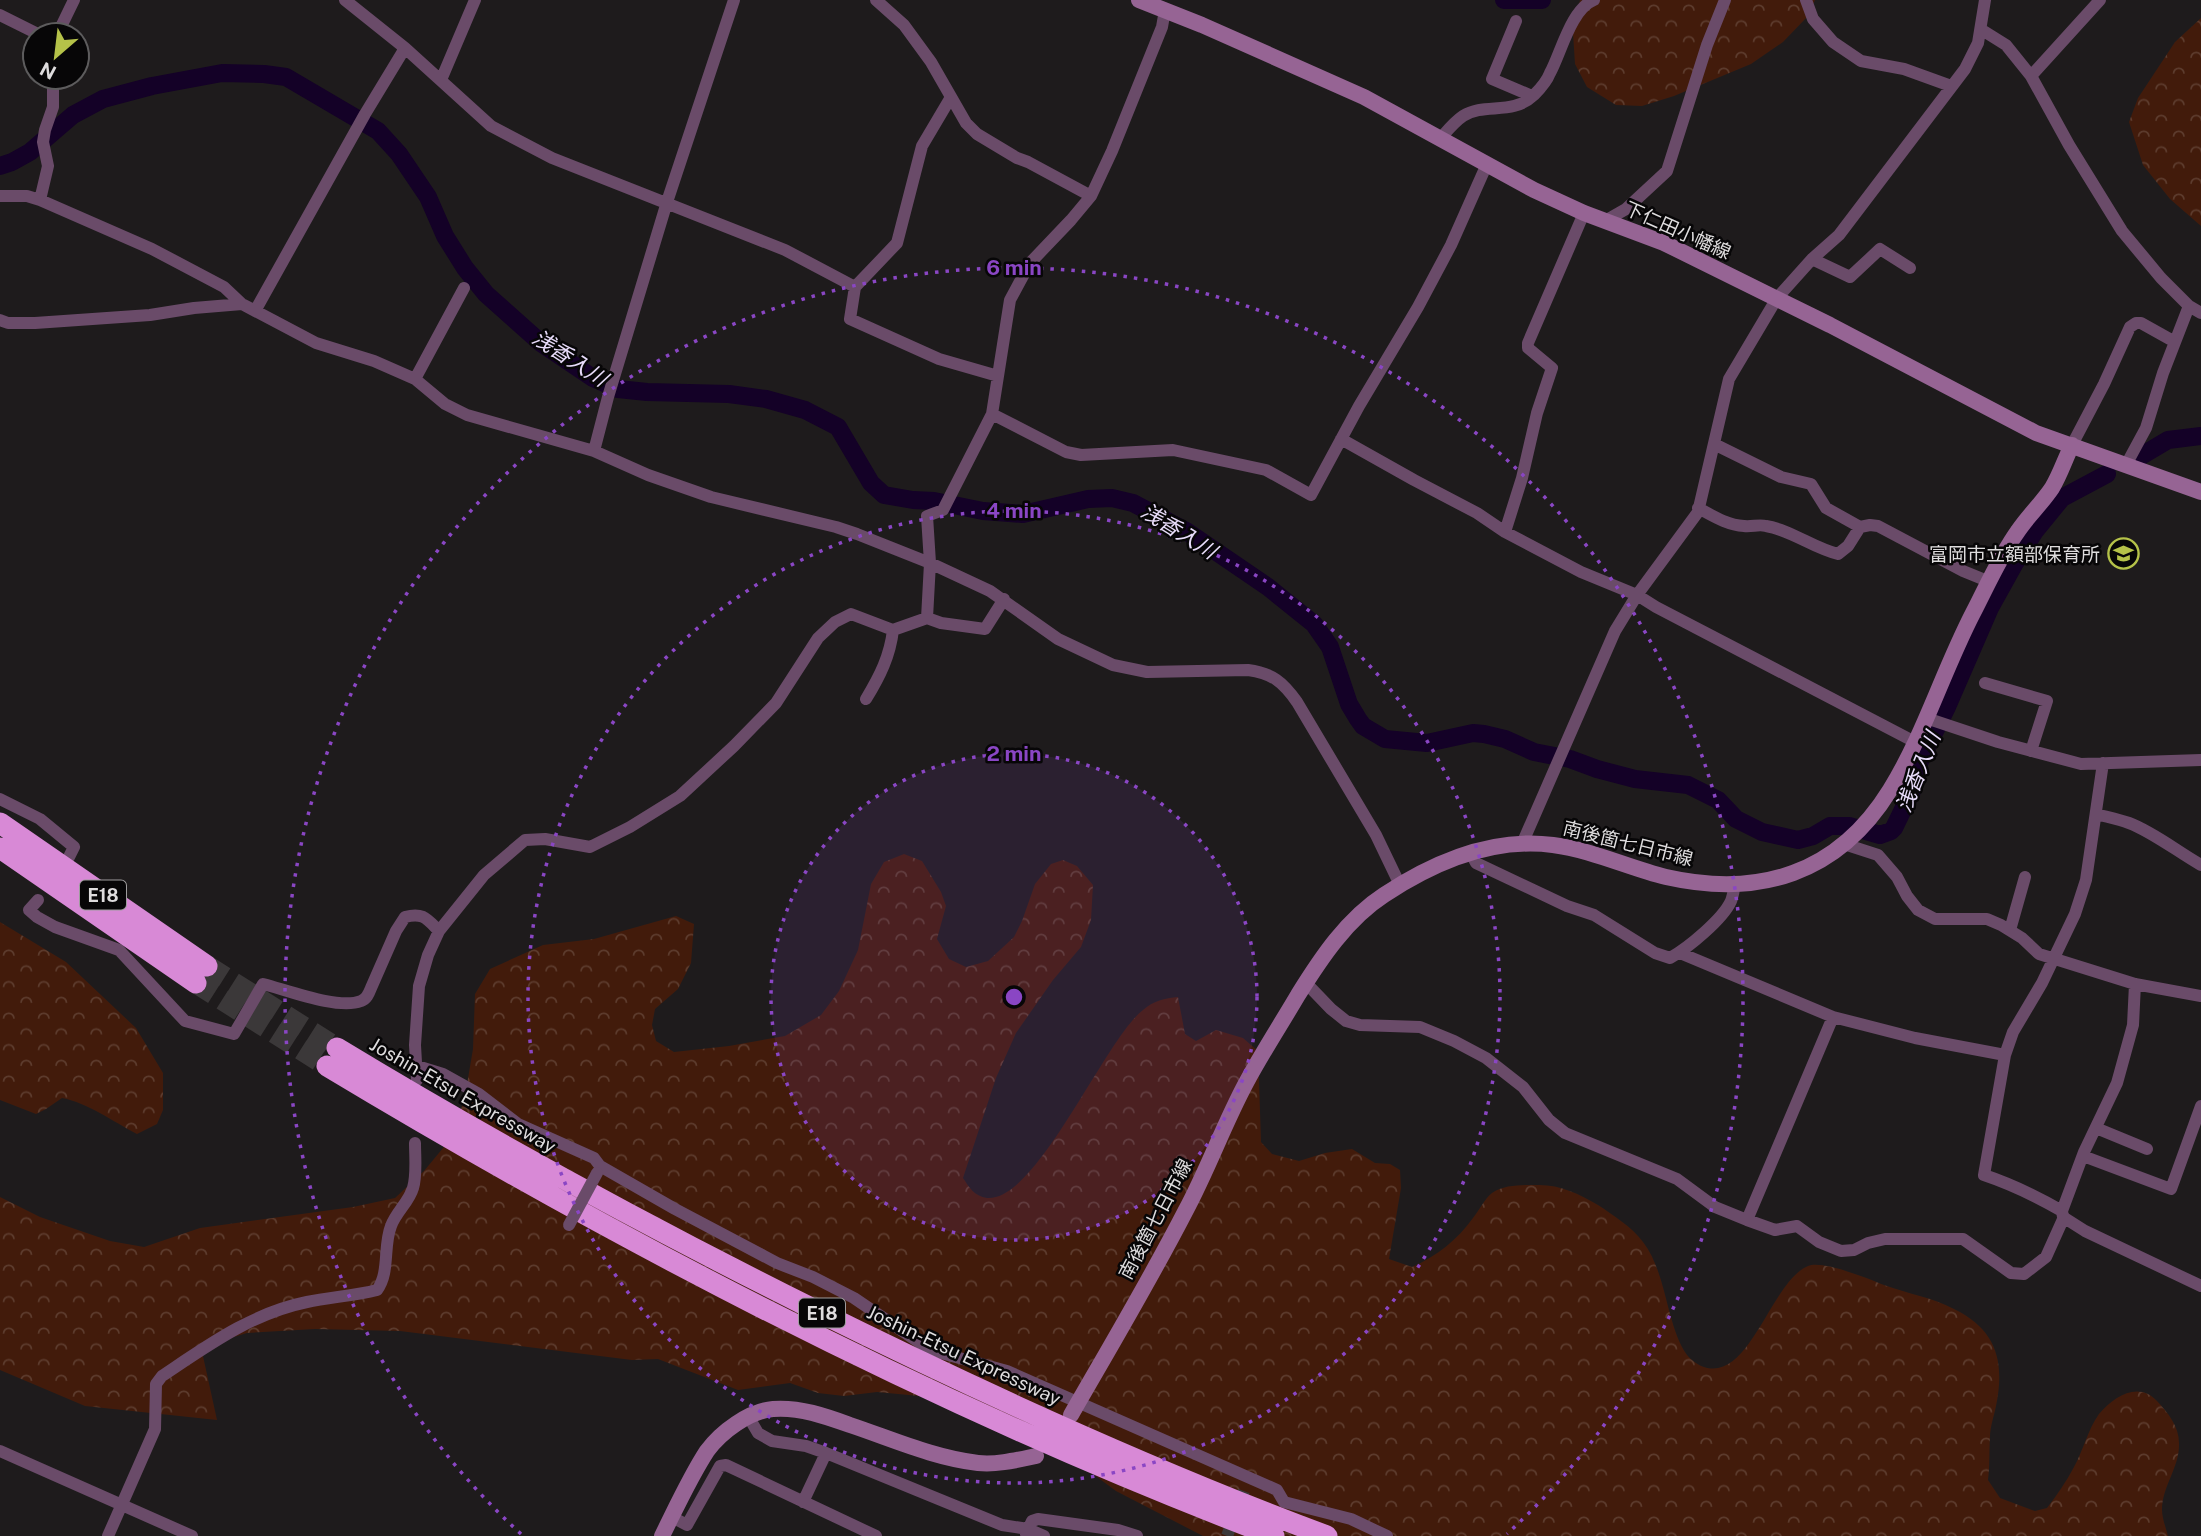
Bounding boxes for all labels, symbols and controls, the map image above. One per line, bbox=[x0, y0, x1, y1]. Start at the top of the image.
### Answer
north arrow bbox=[21, 21, 91, 91]
text: N bbox=[36, 58, 60, 84]
street label: 下仁田小幡線 bbox=[1621, 197, 1735, 263]
text: 6 min bbox=[986, 255, 1042, 280]
water label: 浅香入川 bbox=[528, 325, 614, 392]
text: 4 min bbox=[986, 498, 1042, 523]
water label: 浅香入川 bbox=[1137, 498, 1223, 565]
school or university icon: 富岡市立額部保育所 bbox=[2106, 537, 2140, 571]
place label: 富岡市立額部保育所 bbox=[1929, 543, 2100, 565]
water label: 浅香入川 bbox=[1891, 727, 1946, 816]
text: 2 min bbox=[986, 741, 1042, 766]
street label: 南後箇七日市線 bbox=[1561, 816, 1695, 870]
road number: E18 bbox=[80, 880, 126, 910]
centre of rings bbox=[1002, 985, 1026, 1009]
street label: Joshin-Etsu Expressway bbox=[366, 1033, 560, 1157]
street label: 南後箇七日市線 bbox=[1114, 1155, 1196, 1283]
road number: E18 bbox=[799, 1298, 845, 1328]
street label: Joshin-Etsu Expressway bbox=[864, 1300, 1064, 1410]

